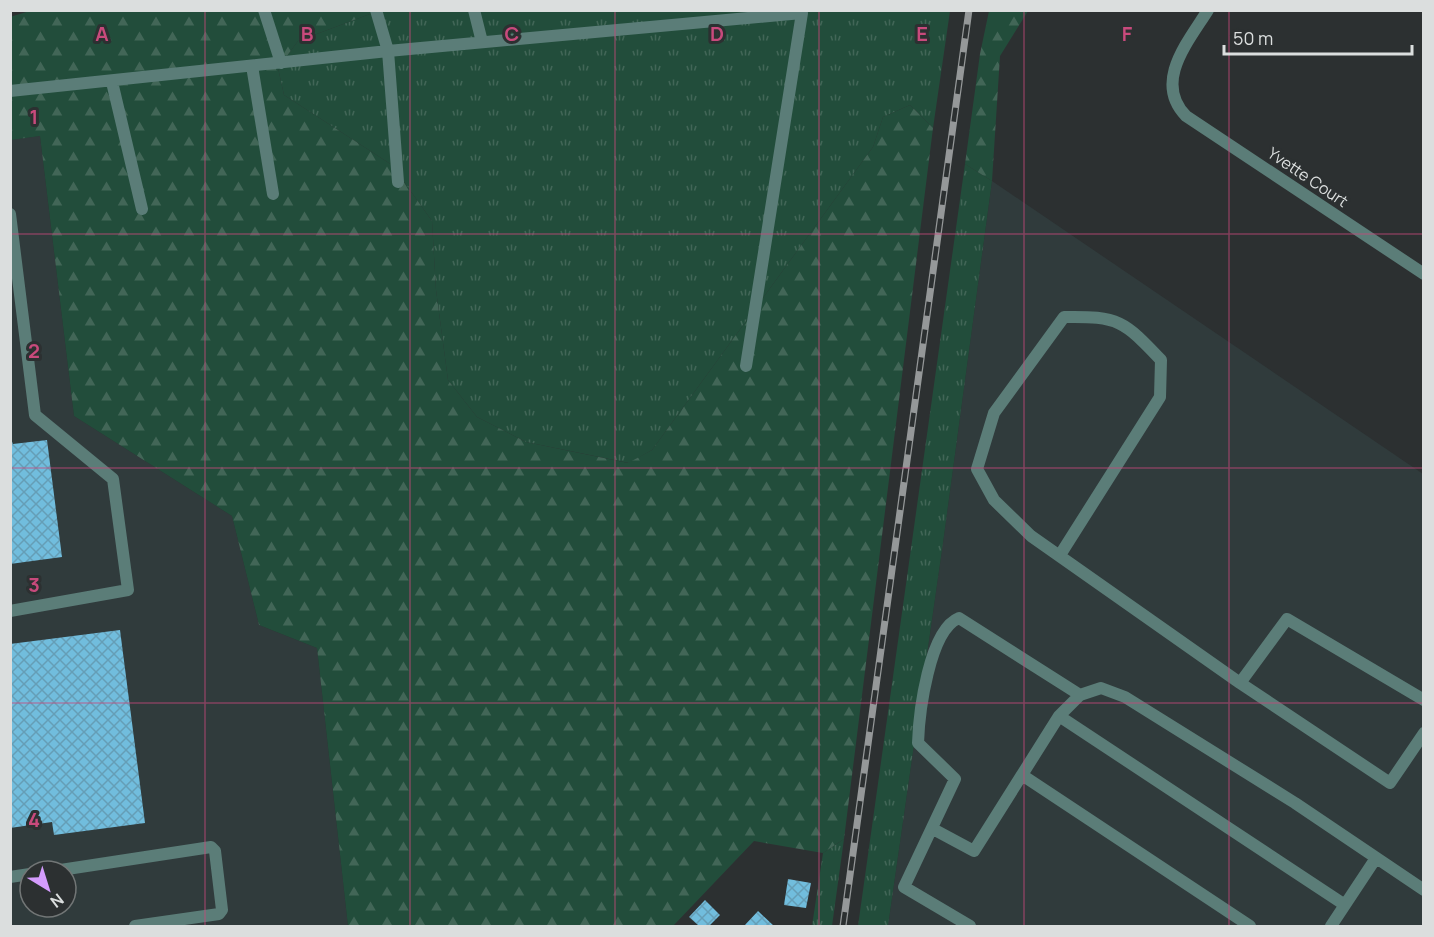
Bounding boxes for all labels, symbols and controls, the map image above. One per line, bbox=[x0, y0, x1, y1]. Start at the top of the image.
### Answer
scale bar bbox=[1224, 18, 1412, 56]
text: A bbox=[95, 20, 109, 47]
text: B bbox=[301, 20, 314, 47]
text: C bbox=[505, 20, 519, 47]
text: D bbox=[710, 20, 724, 47]
text: E bbox=[916, 20, 928, 47]
text: F bbox=[1122, 20, 1133, 47]
text: 50 m bbox=[1233, 26, 1273, 50]
text: 1 bbox=[30, 103, 38, 130]
street label: Yvette Court bbox=[1263, 142, 1353, 212]
text: 2 bbox=[28, 337, 40, 364]
text: 3 bbox=[28, 571, 40, 598]
text: 4 bbox=[28, 806, 40, 833]
north arrow bbox=[18, 859, 78, 919]
text: N bbox=[46, 889, 69, 913]

